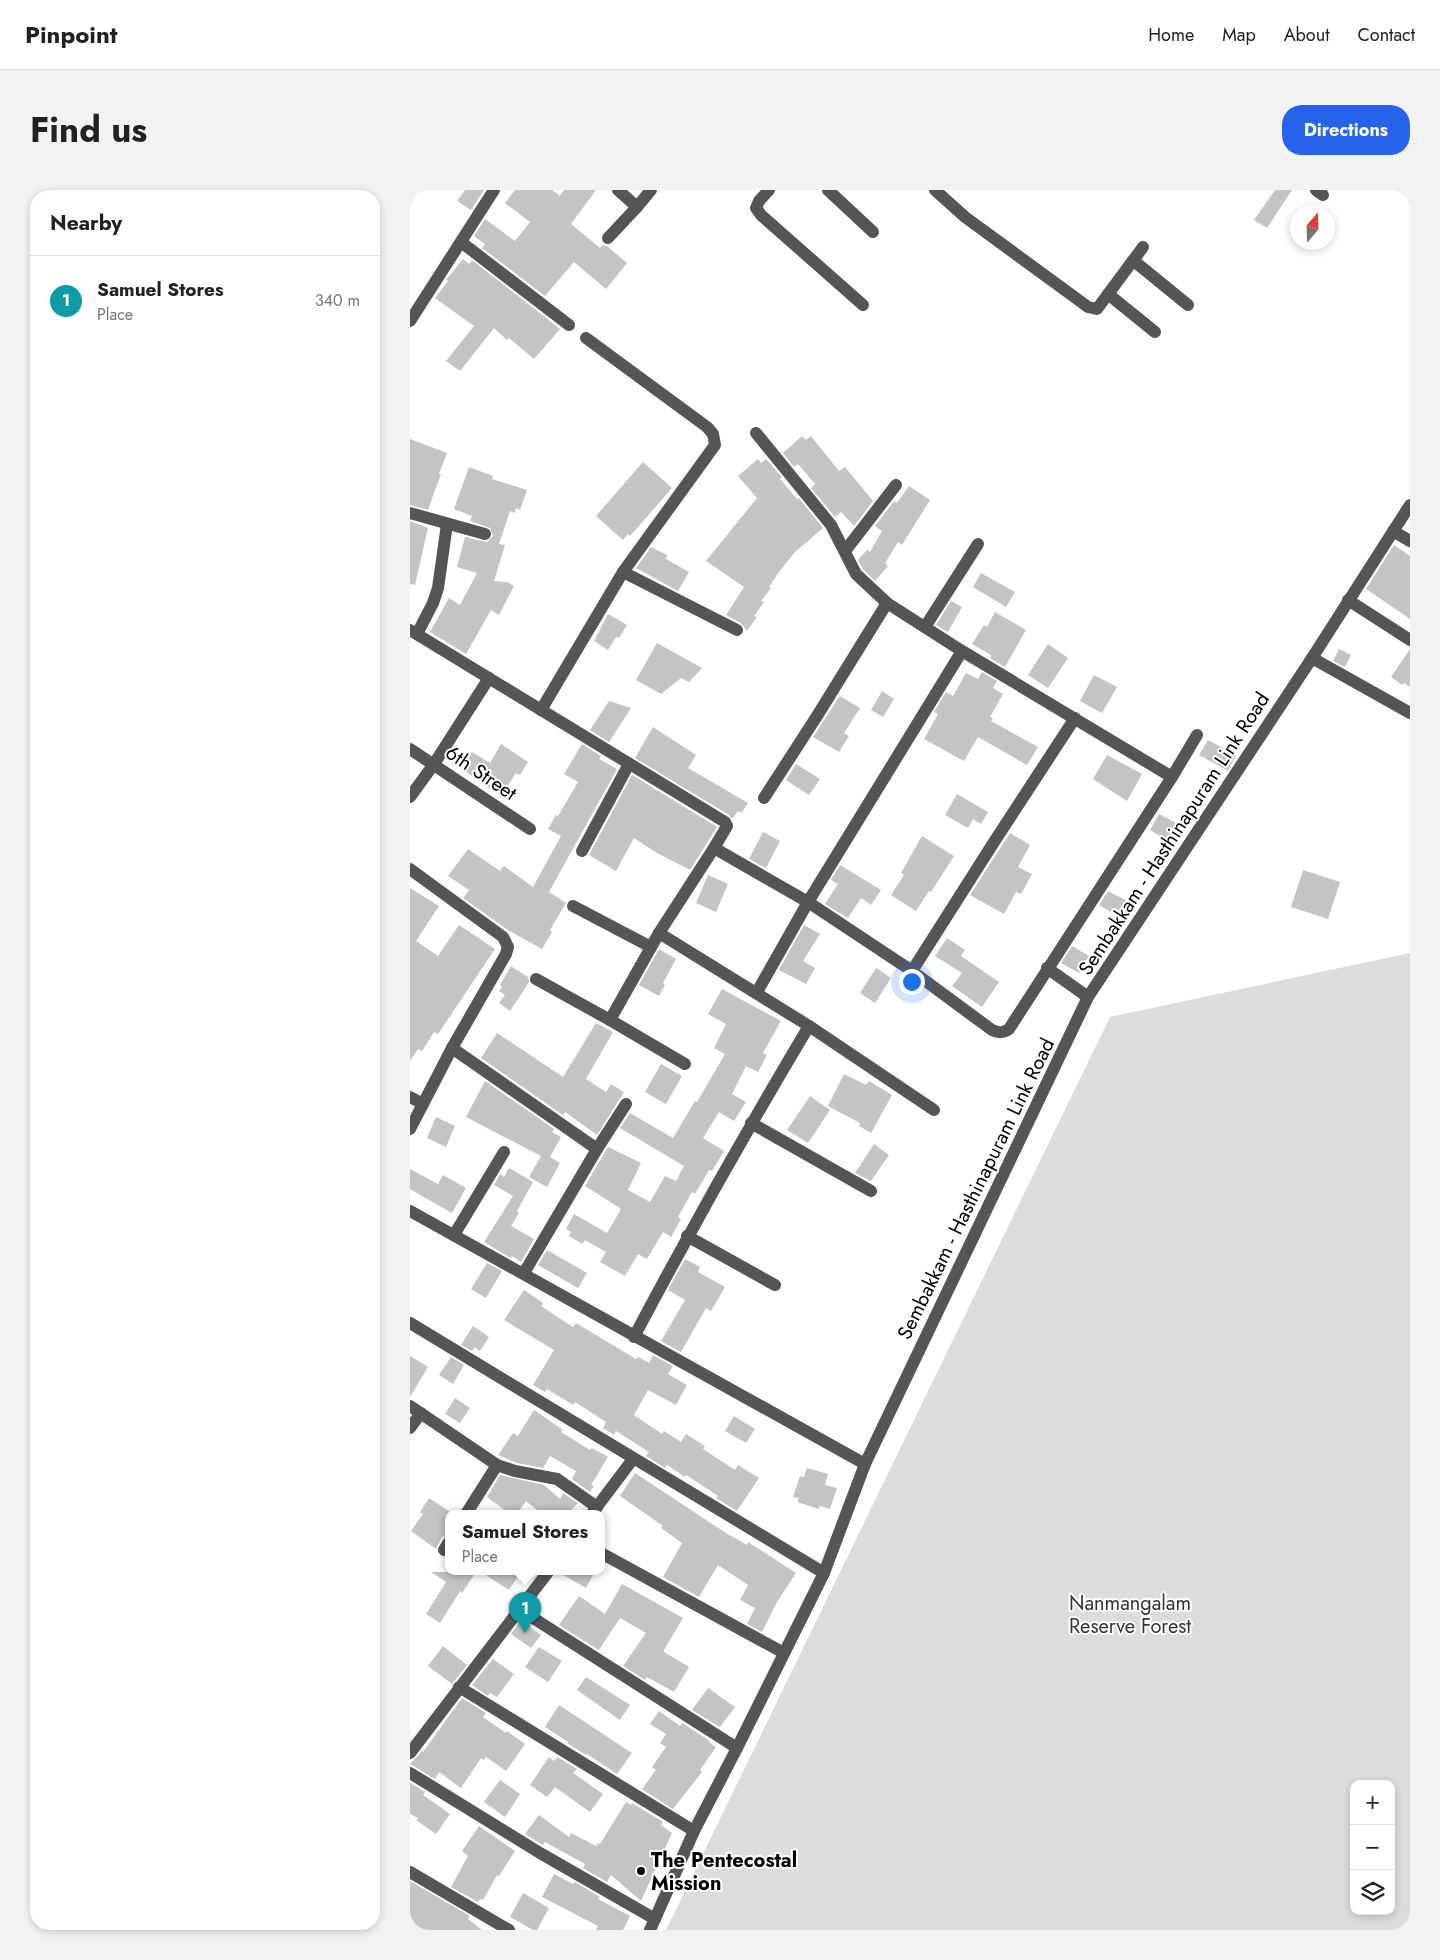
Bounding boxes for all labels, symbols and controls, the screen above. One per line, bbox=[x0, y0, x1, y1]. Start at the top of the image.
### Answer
text: Pinpoint bbox=[25, 17, 117, 52]
text: Home bbox=[1148, 22, 1194, 48]
text: Map bbox=[1222, 22, 1256, 48]
text: About bbox=[1284, 22, 1329, 48]
text: Contact bbox=[1357, 22, 1415, 48]
text: Find us bbox=[30, 105, 147, 155]
button: Directions bbox=[1282, 105, 1410, 155]
north arrow bbox=[1290, 205, 1335, 250]
text: Nearby bbox=[50, 208, 122, 238]
text: Samuel Stores bbox=[97, 276, 224, 303]
text: 1 bbox=[62, 289, 70, 312]
text: 340 m bbox=[315, 289, 360, 312]
text: Place bbox=[97, 303, 133, 326]
street label: Sembakkam - Hasthinapuram Link Road bbox=[1071, 687, 1277, 981]
street label: 6th Street bbox=[440, 738, 523, 808]
your location bbox=[899, 969, 925, 995]
street label: Sembakkam - Hasthinapuram Link Road bbox=[890, 1033, 1062, 1345]
popup bbox=[445, 1510, 605, 1575]
text: Samuel Stores bbox=[462, 1518, 588, 1545]
text: Place bbox=[462, 1545, 498, 1568]
park label: Nanmangalam Reserve Forest bbox=[1069, 1589, 1191, 1641]
pin: 1 bbox=[509, 1592, 541, 1633]
map controls bbox=[1350, 1780, 1395, 1915]
button: + bbox=[1350, 1780, 1395, 1825]
button: − bbox=[1350, 1825, 1395, 1870]
place label: The Pentecostal Mission bbox=[651, 1846, 797, 1898]
marker: The Pentecostal Mission bbox=[635, 1865, 647, 1877]
button: layers bbox=[1350, 1870, 1395, 1915]

